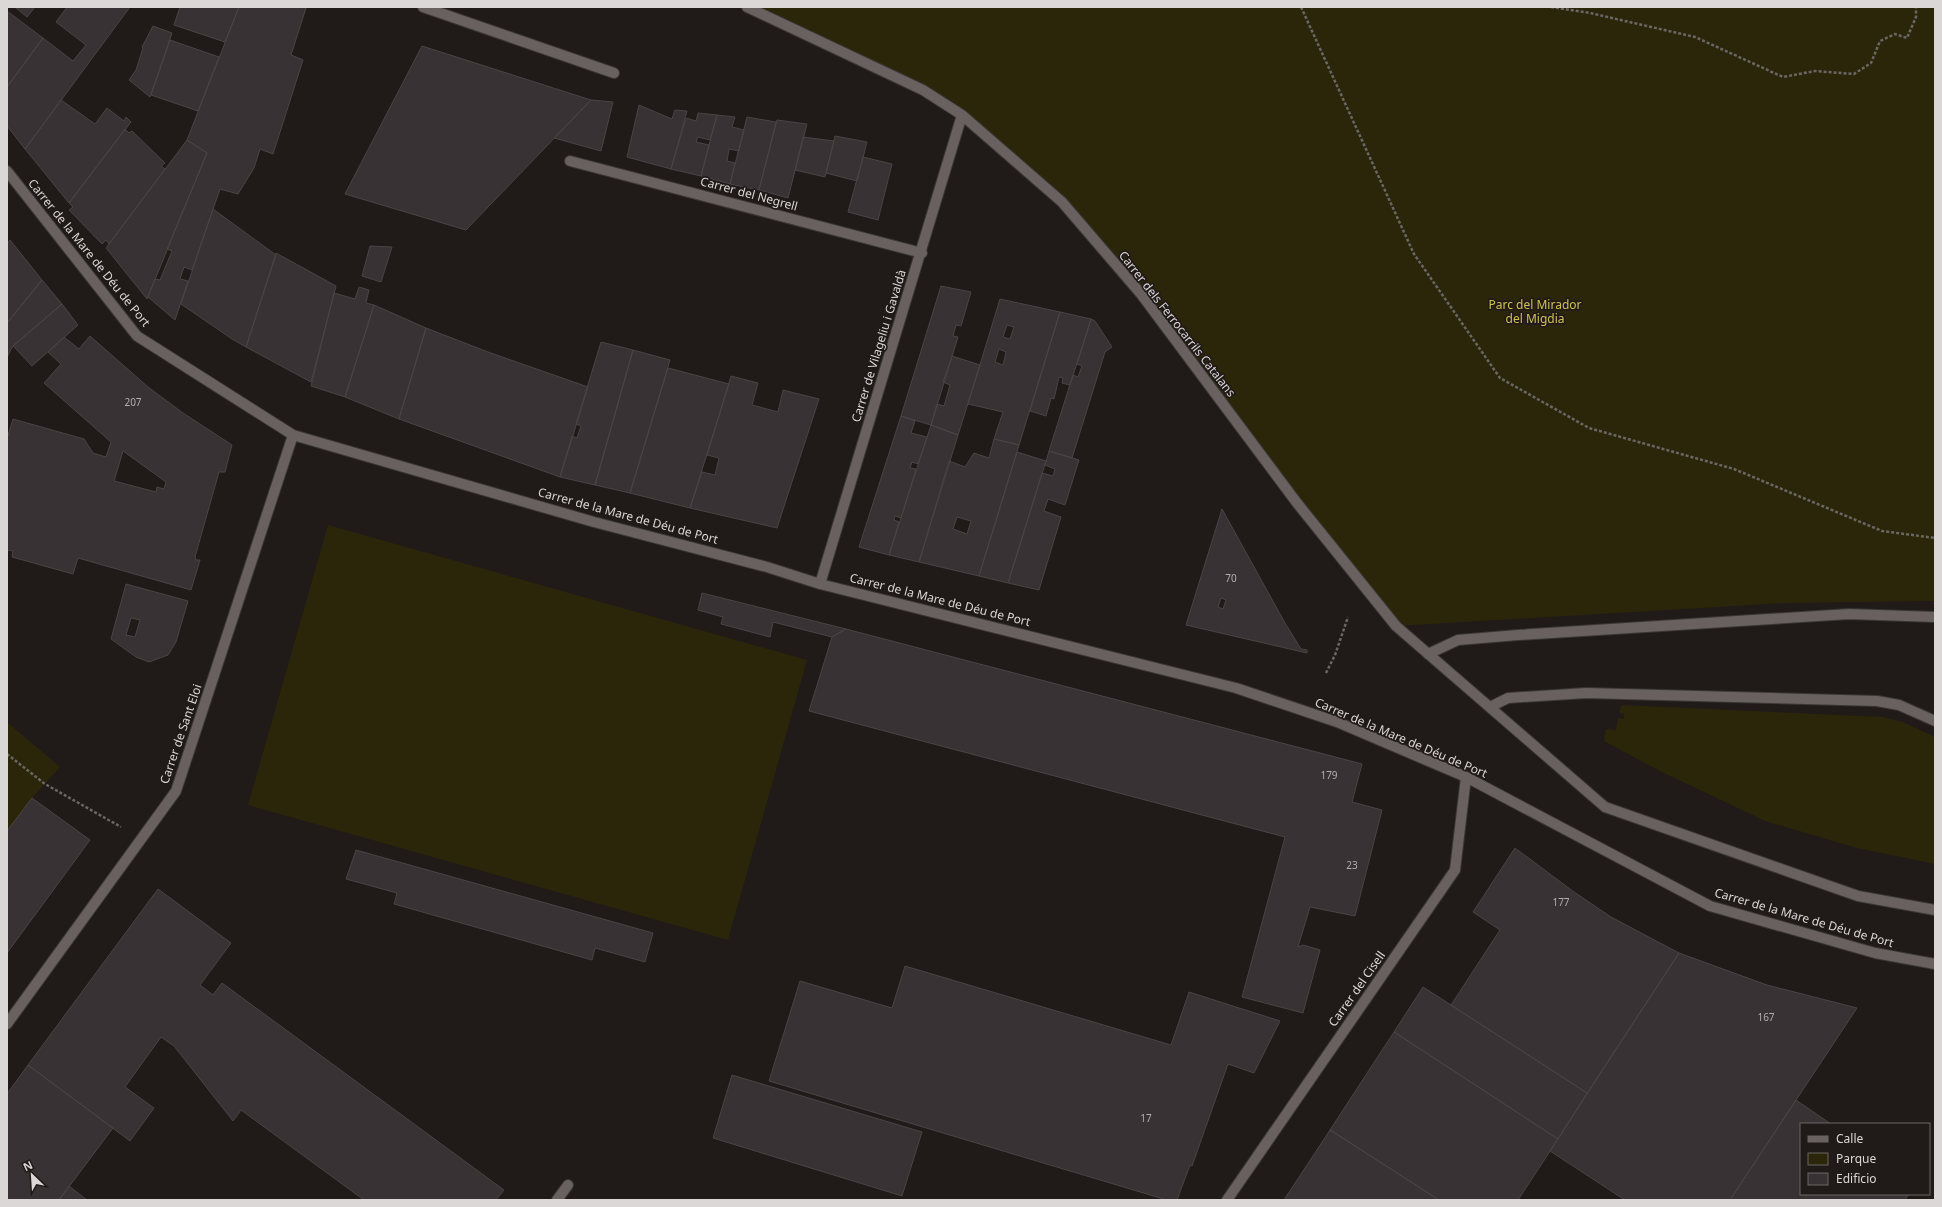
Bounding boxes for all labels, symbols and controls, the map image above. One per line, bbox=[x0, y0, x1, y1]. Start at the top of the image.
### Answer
street label: Carrer del Negrell bbox=[699, 172, 800, 215]
street label: Carrer de la Mare de Déu de Port bbox=[24, 175, 155, 331]
street label: Carrer dels Ferrocarrils Catalans bbox=[1115, 247, 1240, 400]
street label: Carrer de Vilageliu i Gavaldà bbox=[847, 267, 910, 424]
park label: Parc del Mirador del Migdia bbox=[1489, 296, 1582, 327]
house number: 207 bbox=[124, 395, 142, 409]
street label: Carrer de la Mare de Déu de Port bbox=[536, 483, 721, 548]
street label: Carrer de la Mare de Déu de Port bbox=[848, 569, 1033, 630]
house number: 70 bbox=[1225, 571, 1237, 585]
street label: Carrer de Sant Eloi bbox=[155, 682, 206, 786]
street label: Carrer de la Mare de Déu de Port bbox=[1312, 693, 1491, 782]
house number: 179 bbox=[1320, 768, 1338, 782]
house number: 23 bbox=[1346, 858, 1358, 872]
street label: Carrer de la Mare de Déu de Port bbox=[1713, 884, 1896, 951]
house number: 177 bbox=[1552, 895, 1570, 909]
street label: Carrer del Cisell bbox=[1324, 948, 1389, 1030]
house number: 167 bbox=[1757, 1010, 1775, 1024]
house number: 17 bbox=[1140, 1111, 1152, 1125]
legend bbox=[1800, 1123, 1930, 1195]
text: Calle bbox=[1836, 1130, 1864, 1147]
text: Parque bbox=[1836, 1150, 1877, 1167]
north arrow bbox=[12, 1155, 52, 1195]
text: N bbox=[20, 1157, 35, 1174]
text: Edificio bbox=[1836, 1170, 1877, 1187]

